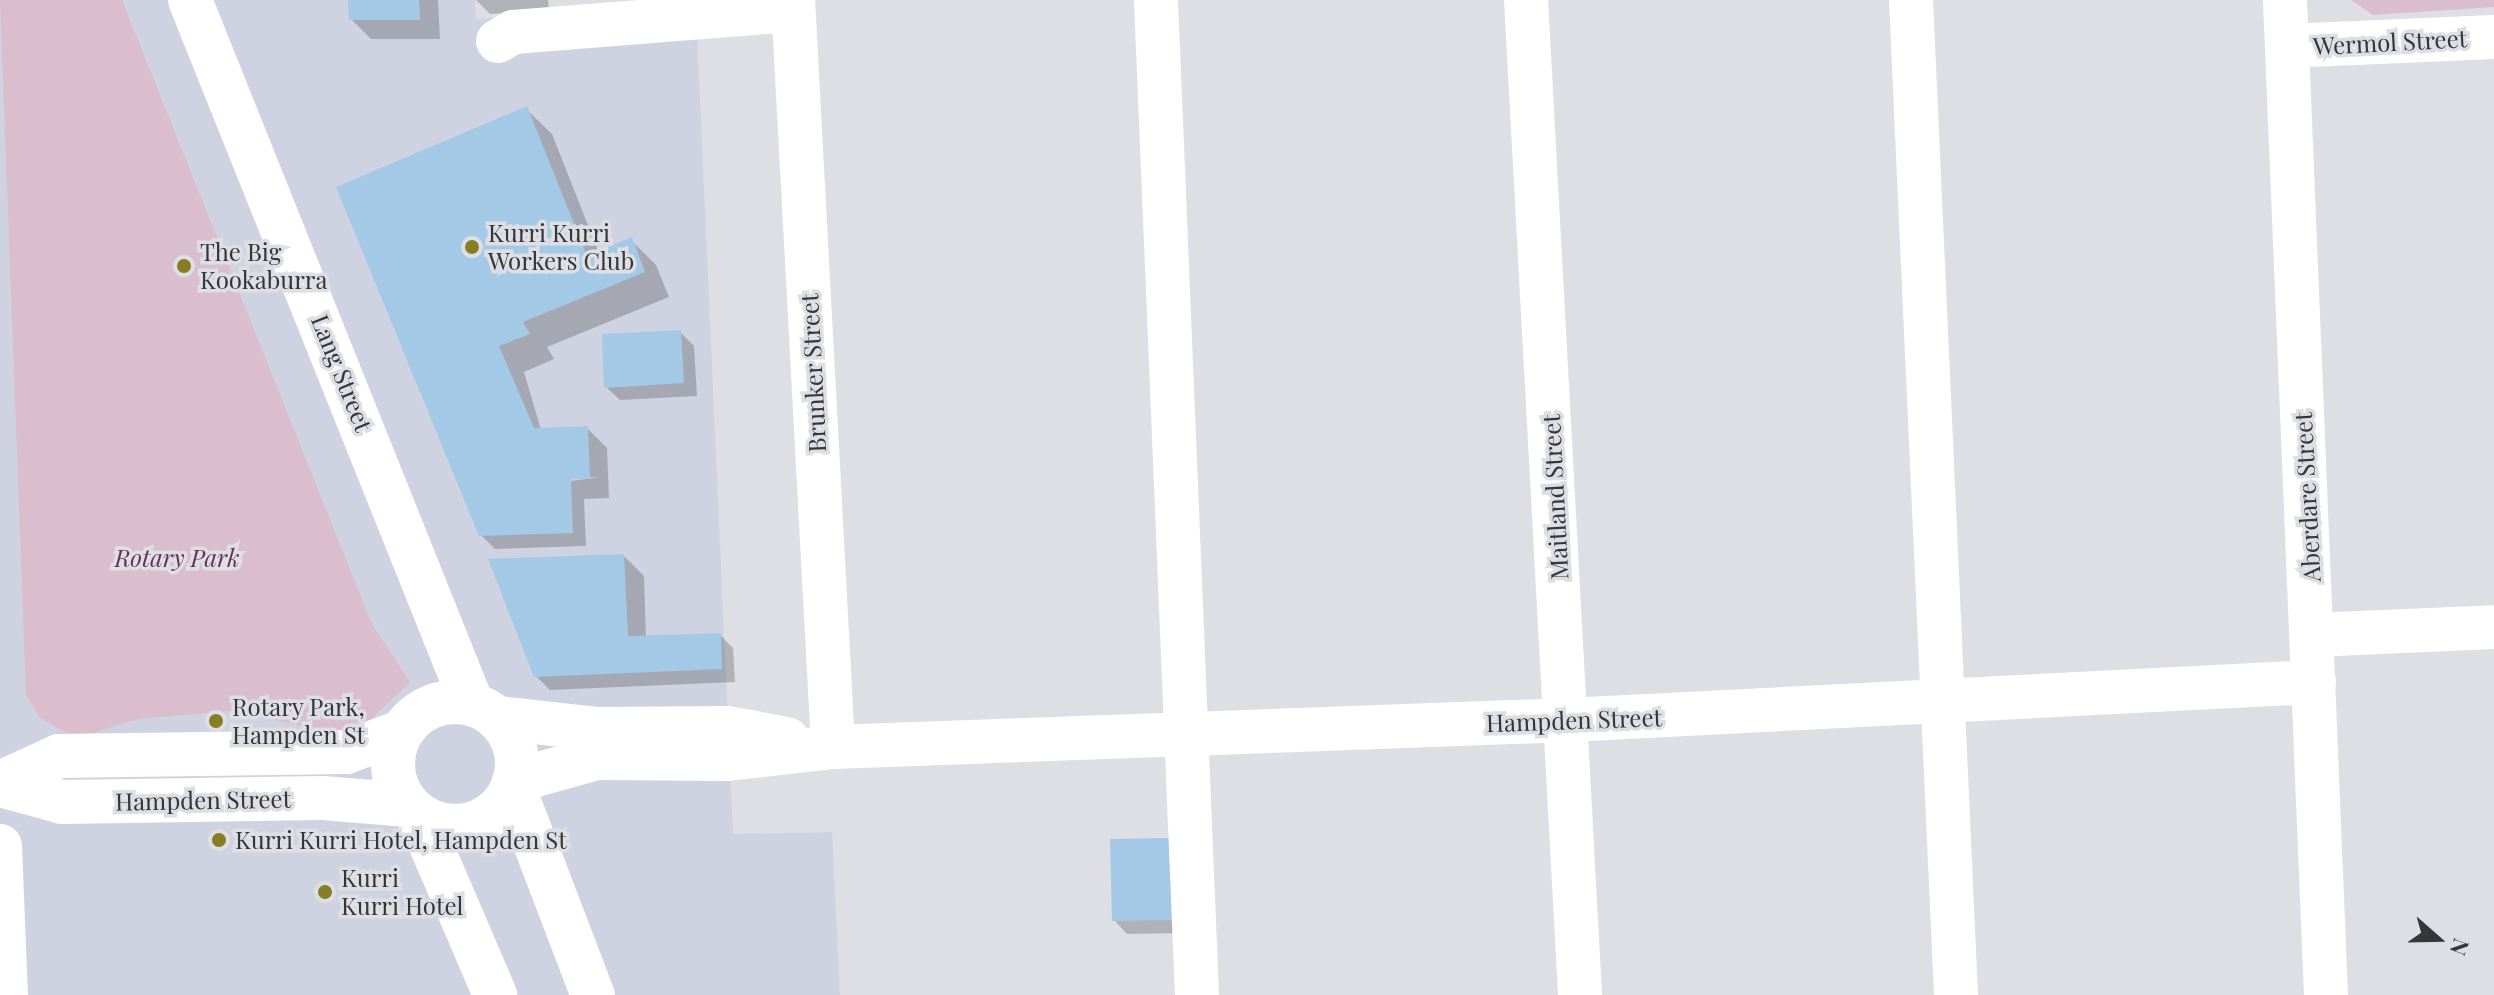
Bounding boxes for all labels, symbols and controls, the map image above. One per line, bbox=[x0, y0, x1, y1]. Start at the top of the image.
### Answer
street label: Wermol Street bbox=[2312, 24, 2468, 60]
place label: Kurri Kurri Workers Club bbox=[488, 219, 634, 275]
place label: The Big Kookaburra bbox=[200, 238, 327, 294]
marker: Kurri Kurri Workers Club bbox=[463, 238, 481, 256]
marker: The Big Kookaburra bbox=[175, 257, 193, 275]
street label: Brunker Street bbox=[794, 293, 832, 453]
street label: Lang Street bbox=[306, 310, 378, 436]
street label: Aberdare Street bbox=[2288, 412, 2326, 582]
street label: Maitland Street bbox=[1536, 413, 1574, 581]
park label: Rotary Park bbox=[114, 544, 240, 572]
place label: Rotary Park, Hampden St bbox=[232, 693, 365, 749]
street label: Hampden Street bbox=[1486, 703, 1662, 737]
marker: Rotary Park, Hampden St bbox=[207, 712, 225, 730]
street label: Hampden Street bbox=[115, 784, 291, 816]
place label: Kurri Kurri Hotel, Hampden St bbox=[235, 826, 567, 854]
marker: Kurri Kurri Hotel, Hampden St bbox=[210, 831, 228, 849]
place label: Kurri Kurri Hotel bbox=[341, 864, 463, 920]
marker: Kurri Kurri Hotel bbox=[316, 883, 334, 901]
north arrow bbox=[2398, 899, 2478, 979]
text: N bbox=[2444, 935, 2477, 960]

